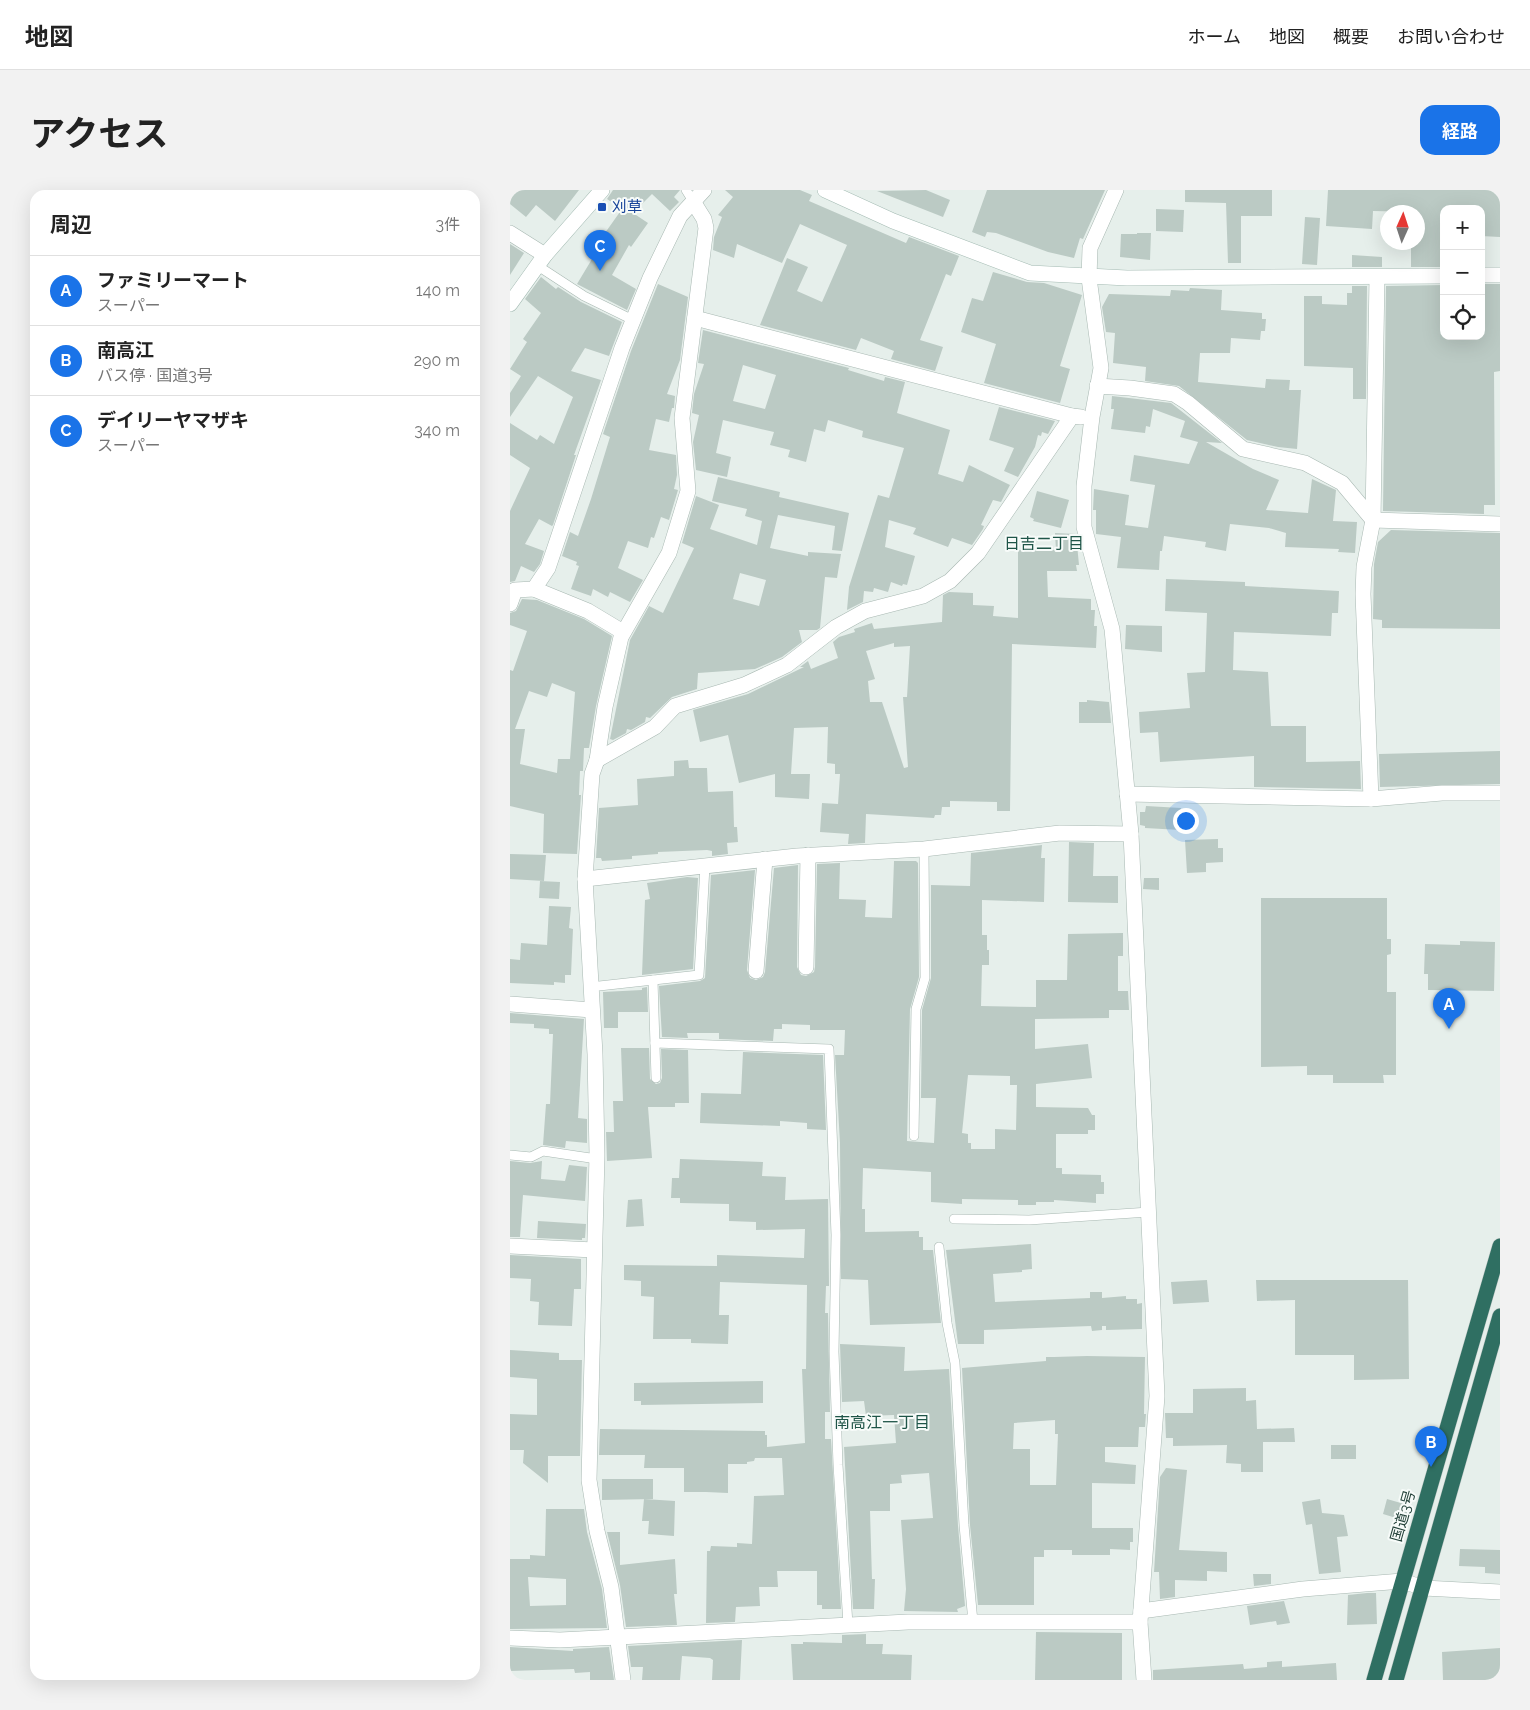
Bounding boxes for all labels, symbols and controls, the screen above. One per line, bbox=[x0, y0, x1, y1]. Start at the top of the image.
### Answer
text: 地図 bbox=[25, 22, 73, 51]
text: ホーム bbox=[1188, 26, 1241, 47]
text: 地図 bbox=[1269, 26, 1305, 47]
text: 概要 bbox=[1333, 26, 1369, 47]
text: お問い合わせ bbox=[1397, 26, 1505, 47]
button: 経路 bbox=[1420, 105, 1500, 155]
text: アクセス bbox=[30, 113, 168, 154]
place label: 刈草 bbox=[612, 198, 642, 216]
marker: 刈草 bbox=[596, 201, 608, 213]
north arrow bbox=[1380, 205, 1425, 250]
map controls bbox=[1440, 205, 1485, 340]
button: + bbox=[1440, 205, 1485, 250]
text: 周辺 bbox=[50, 212, 92, 237]
text: 3件 bbox=[435, 215, 460, 234]
pin: C bbox=[584, 230, 616, 271]
button: − bbox=[1440, 250, 1485, 295]
text: ファミリーマート bbox=[97, 269, 249, 291]
text: A bbox=[61, 281, 71, 300]
text: 140 m bbox=[416, 281, 460, 300]
button: locate bbox=[1440, 295, 1485, 340]
text: スーパー bbox=[97, 296, 161, 315]
text: 南高江 bbox=[97, 339, 154, 361]
text: B bbox=[61, 351, 71, 370]
text: 290 m bbox=[414, 351, 460, 370]
text: バス停 · 国道3号 bbox=[97, 366, 213, 385]
text: デイリーヤマザキ bbox=[97, 409, 249, 431]
text: C bbox=[61, 421, 71, 440]
text: 340 m bbox=[414, 421, 460, 440]
text: スーパー bbox=[97, 436, 161, 455]
district label: 日吉二丁目 bbox=[1004, 534, 1084, 553]
your location bbox=[1173, 808, 1199, 834]
pin: A bbox=[1433, 988, 1465, 1029]
district label: 南高江一丁目 bbox=[834, 1413, 930, 1432]
pin: B bbox=[1415, 1426, 1447, 1467]
street label: 国道3号 bbox=[1387, 1488, 1419, 1544]

